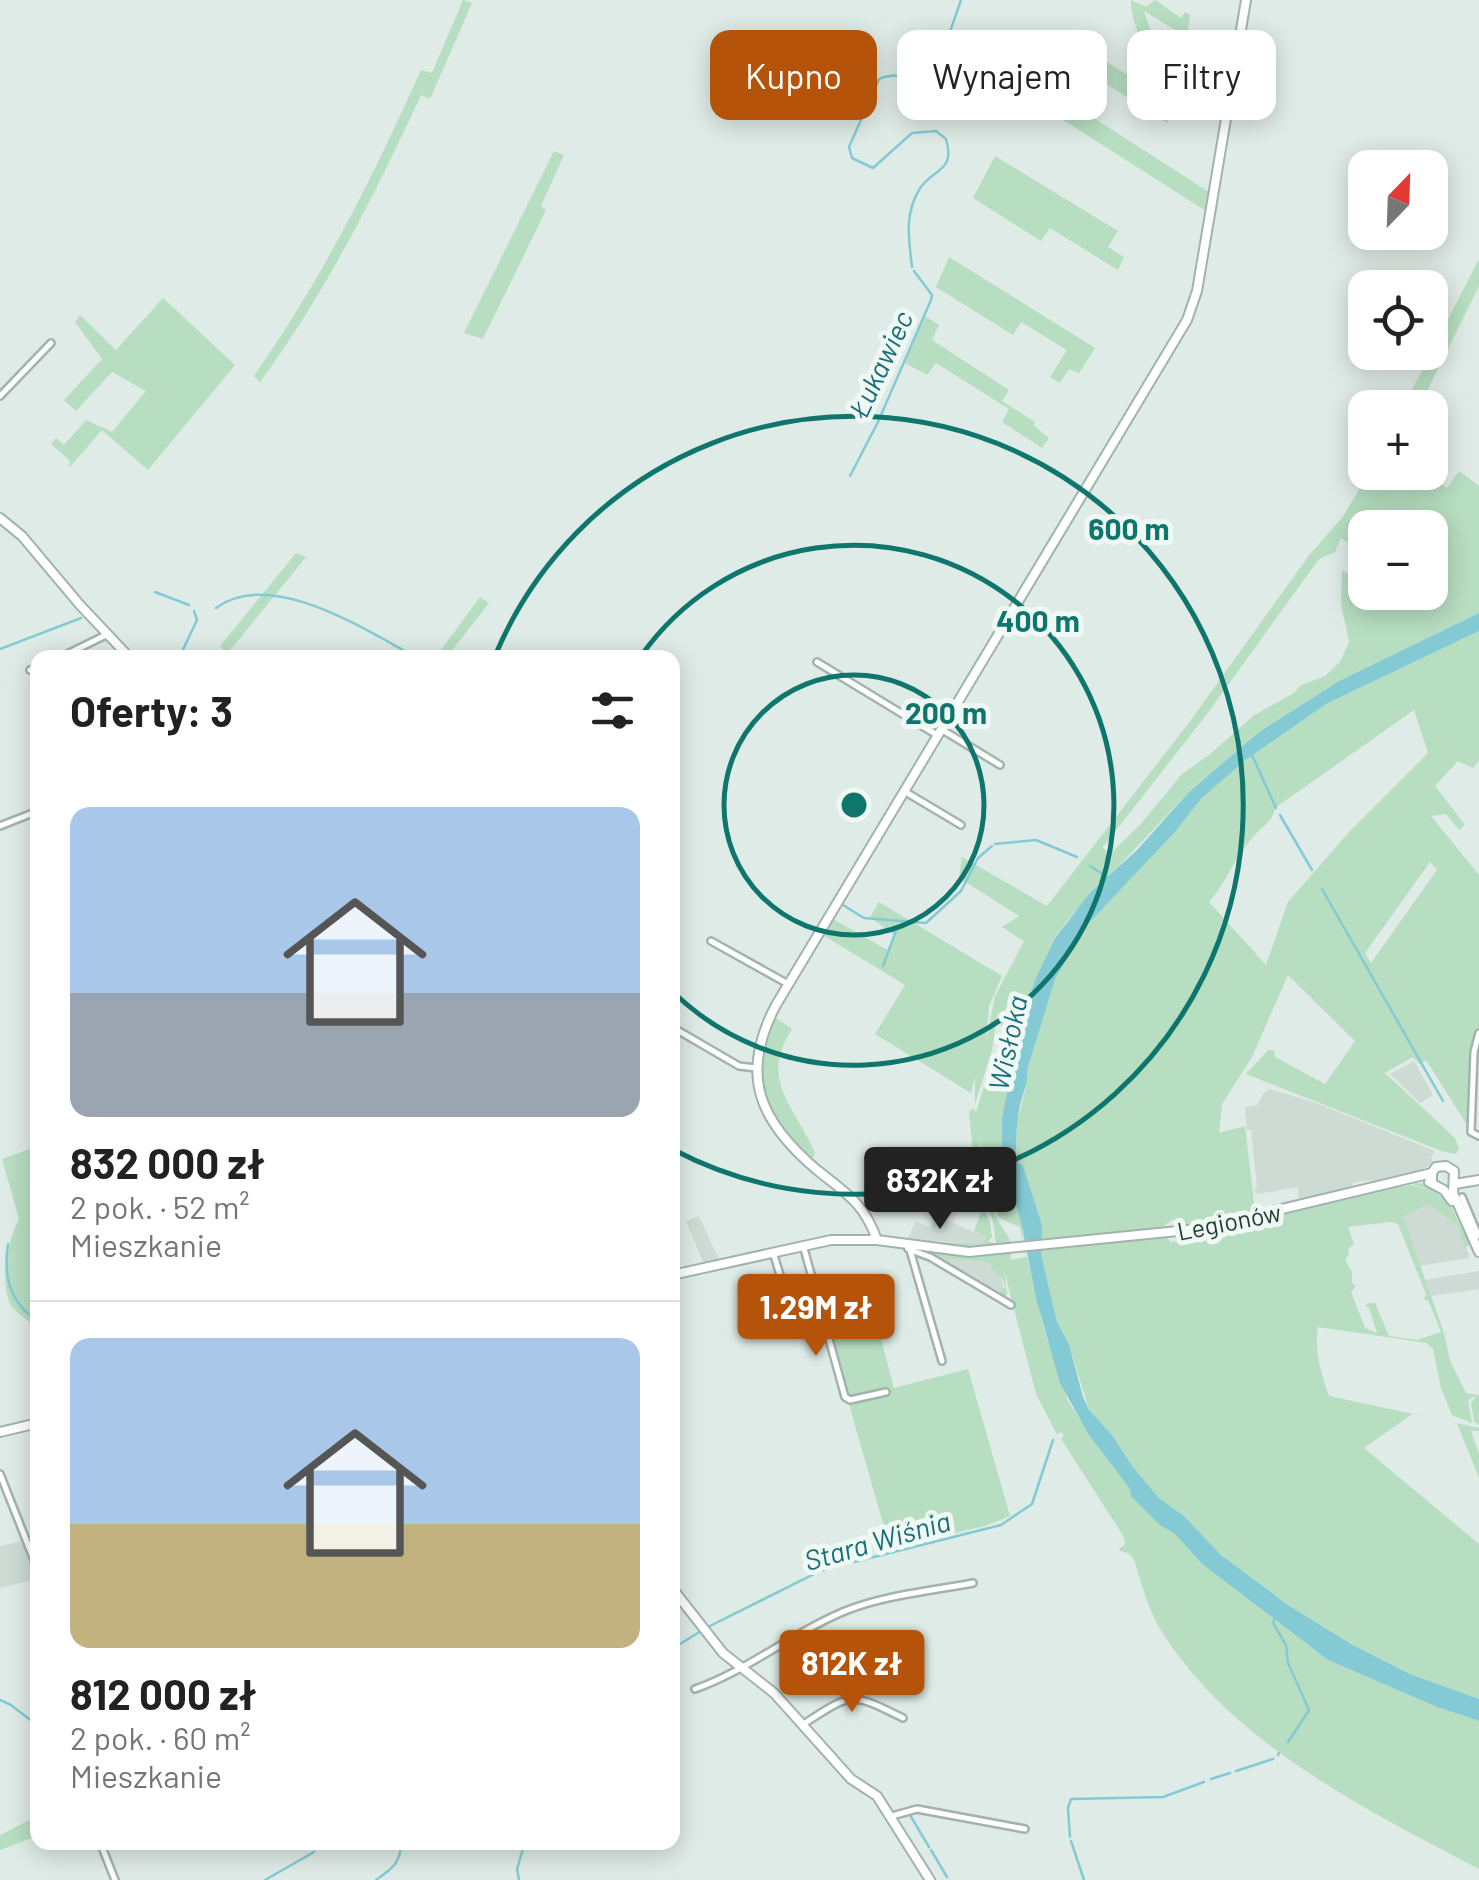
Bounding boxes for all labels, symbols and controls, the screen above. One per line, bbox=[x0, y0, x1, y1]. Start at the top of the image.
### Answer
chip: Kupno bbox=[710, 30, 877, 120]
chip: Wynajem bbox=[897, 30, 1107, 120]
chip: Filtry bbox=[1127, 30, 1276, 120]
north arrow bbox=[1348, 150, 1448, 250]
map controls bbox=[1348, 150, 1448, 610]
button: locate bbox=[1348, 270, 1448, 370]
water label: Łukawiec bbox=[840, 305, 919, 424]
button: + bbox=[1348, 390, 1448, 490]
text: 600 m bbox=[1088, 510, 1170, 546]
button: − bbox=[1348, 510, 1448, 610]
text: 400 m bbox=[996, 602, 1080, 638]
icon: filters bbox=[585, 683, 640, 738]
text: Oferty: 3 bbox=[70, 685, 233, 735]
text: 200 m bbox=[905, 694, 987, 730]
centre of rings bbox=[836, 787, 872, 823]
icon: home bbox=[265, 872, 445, 1052]
water label: Wisłoka bbox=[980, 993, 1034, 1093]
text: 832 000 zł bbox=[70, 1137, 265, 1187]
pin: 832K zł bbox=[848, 1147, 1032, 1232]
text: 832K zł bbox=[886, 1160, 994, 1198]
text: 2 pok. · 52 m² bbox=[70, 1187, 250, 1225]
street label: Legionów bbox=[1175, 1196, 1283, 1246]
text: Mieszkanie bbox=[70, 1225, 222, 1263]
pin: 1.29M zł bbox=[713, 1274, 919, 1359]
text: 1.29M zł bbox=[760, 1287, 872, 1325]
icon: home bbox=[265, 1403, 445, 1583]
water label: Stara Wiśnia bbox=[800, 1503, 954, 1577]
pin: 812K zł bbox=[760, 1630, 944, 1715]
text: 812K zł bbox=[801, 1643, 903, 1681]
text: 812 000 zł bbox=[70, 1668, 257, 1718]
text: 2 pok. · 60 m² bbox=[70, 1718, 251, 1756]
text: Mieszkanie bbox=[70, 1756, 222, 1794]

